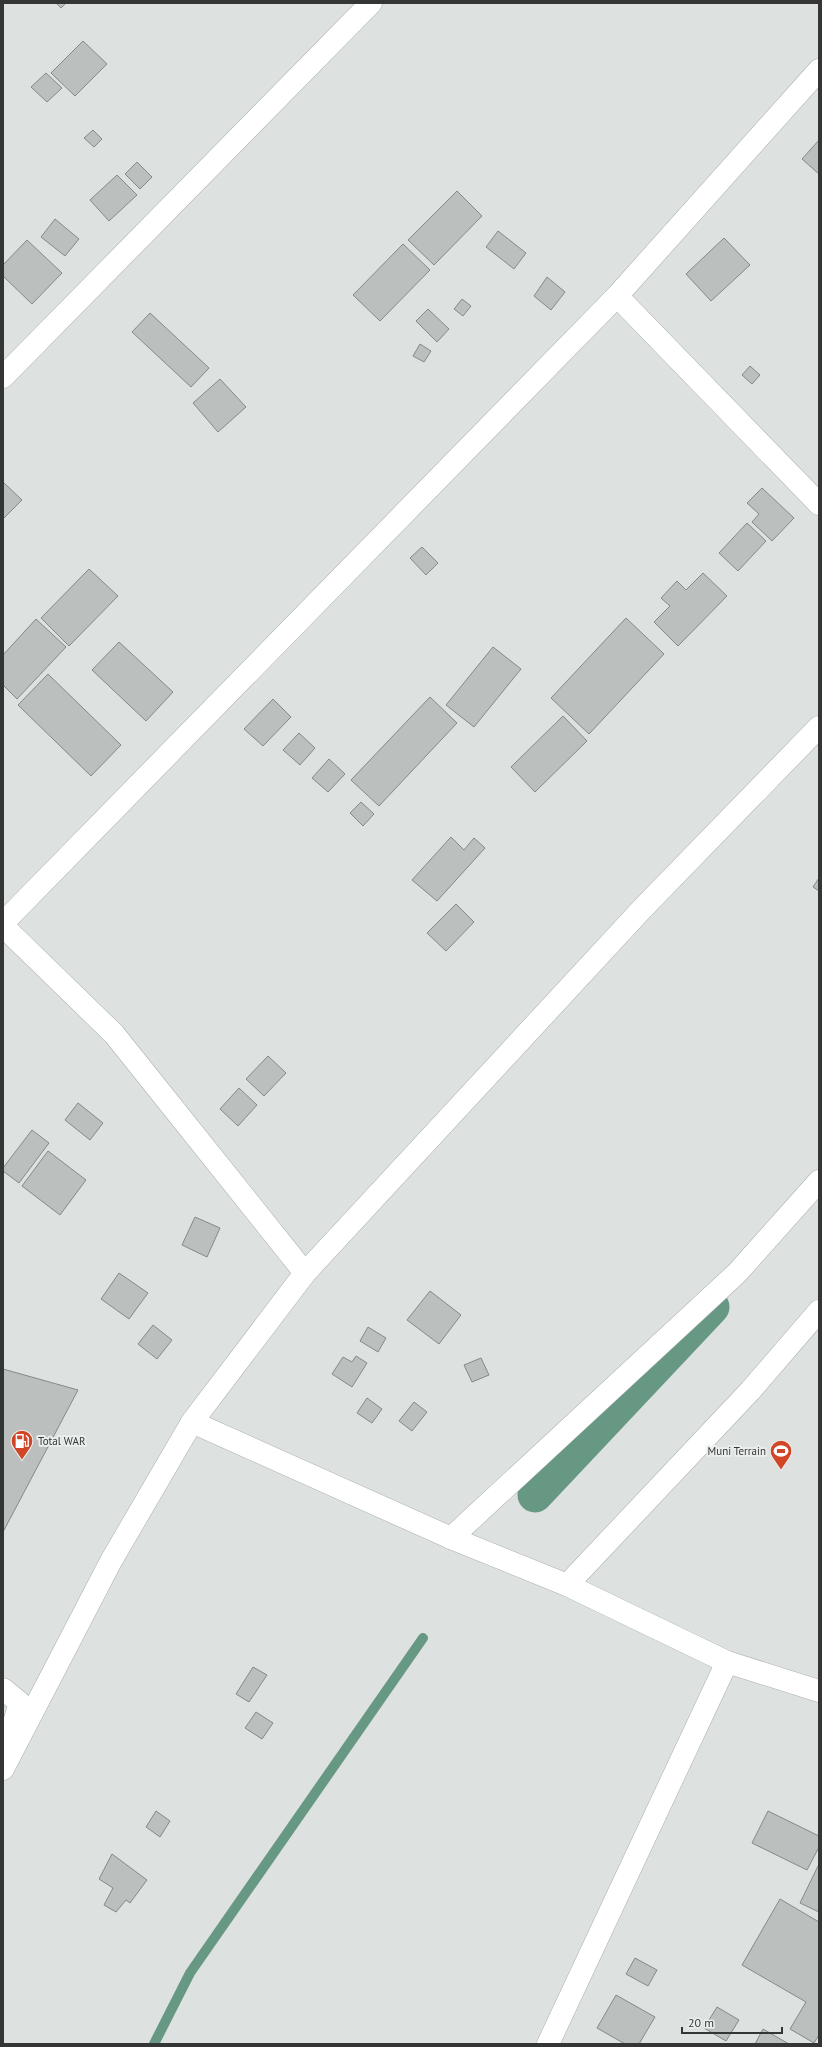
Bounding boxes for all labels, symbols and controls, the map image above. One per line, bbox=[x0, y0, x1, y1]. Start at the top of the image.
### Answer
fuel station icon: Total WAR bbox=[9, 1428, 35, 1461]
place label: Total WAR bbox=[38, 1434, 86, 1448]
sports icon: Muni Terrain bbox=[768, 1438, 794, 1471]
place label: Muni Terrain bbox=[708, 1444, 766, 1458]
scale bar bbox=[682, 2009, 782, 2035]
text: 20 m bbox=[688, 2015, 714, 2030]

